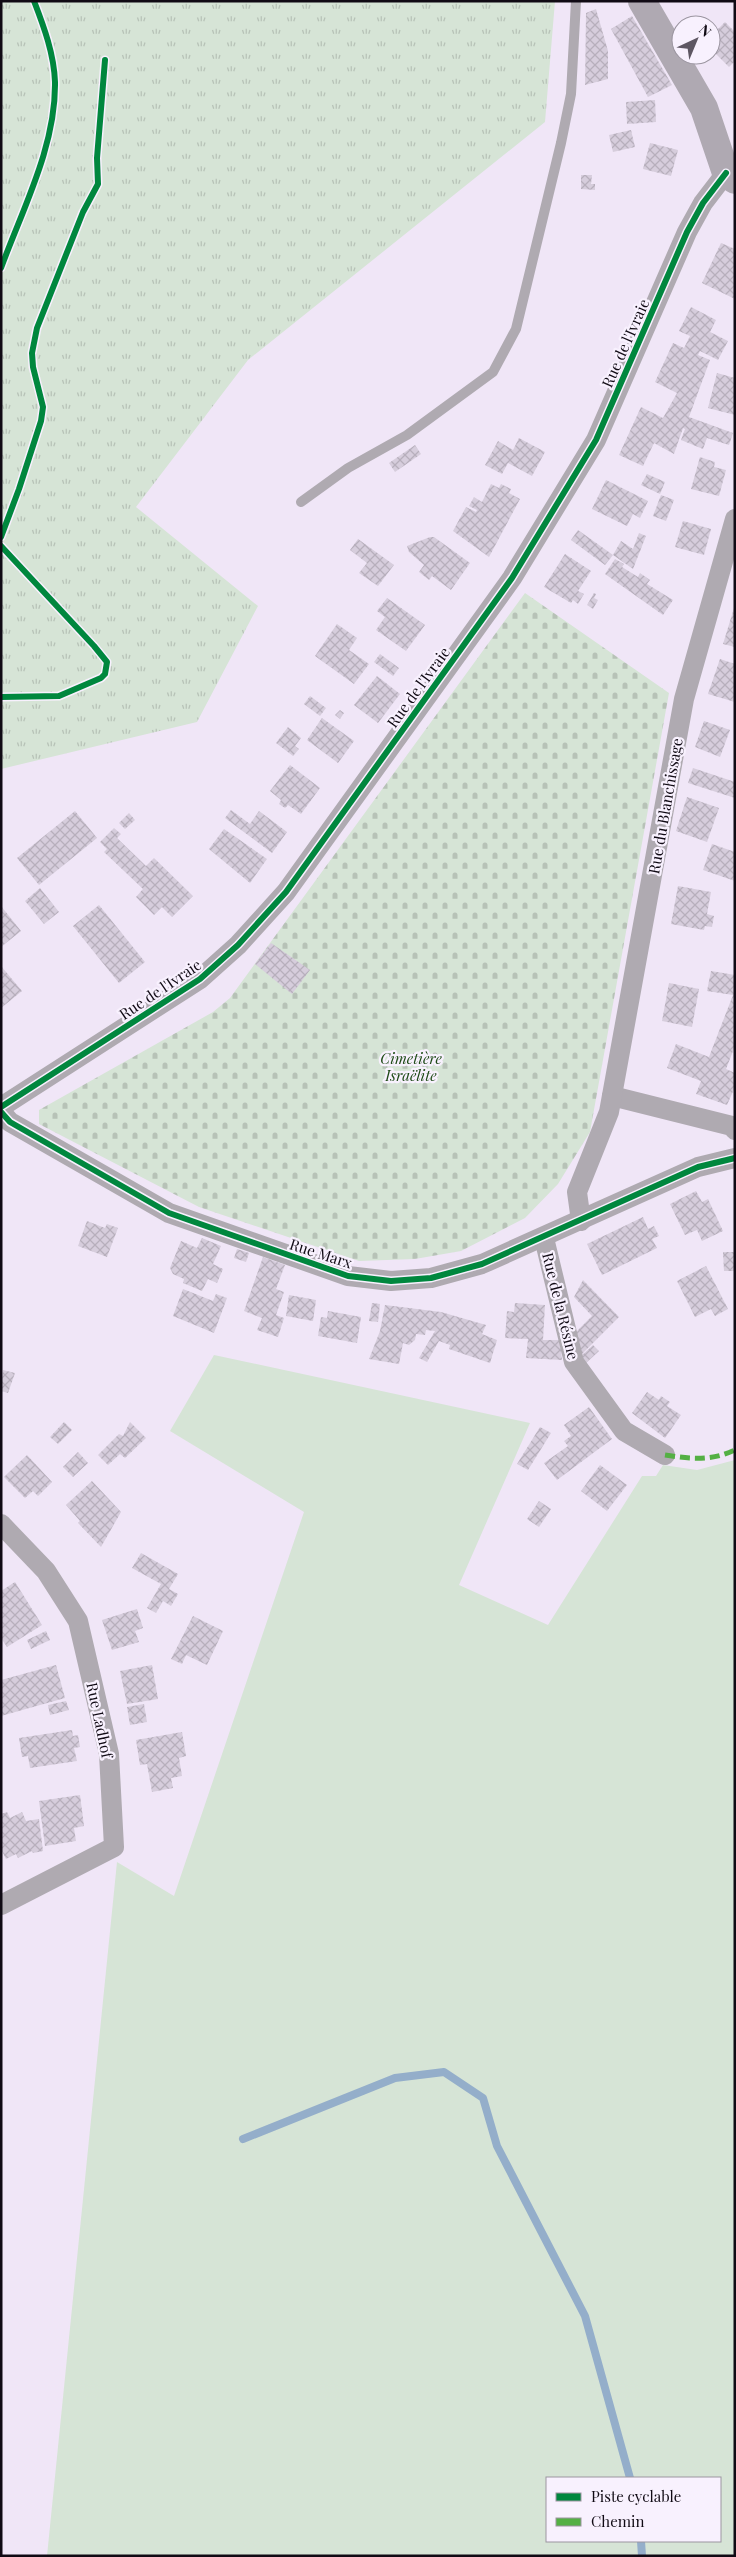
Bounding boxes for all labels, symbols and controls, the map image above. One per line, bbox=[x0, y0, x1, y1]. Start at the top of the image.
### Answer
north arrow bbox=[671, 15, 721, 65]
text: N bbox=[695, 20, 716, 41]
street label: Rue de l'Ivraie bbox=[597, 296, 653, 390]
street label: Rue de l'Ivraie bbox=[382, 643, 454, 731]
street label: Rue du Blanchissage bbox=[643, 737, 687, 875]
street label: Rue de l'Ivraie bbox=[115, 954, 205, 1024]
park label: Cimetière Israëlite bbox=[380, 1048, 442, 1085]
street label: Rue Marx bbox=[287, 1233, 355, 1273]
street label: Rue de la Résine bbox=[538, 1250, 584, 1362]
street label: Rue Ladhof bbox=[82, 1680, 118, 1761]
legend bbox=[546, 2477, 721, 2542]
text: Piste cyclable bbox=[591, 2486, 681, 2506]
text: Chemin bbox=[591, 2511, 644, 2531]

